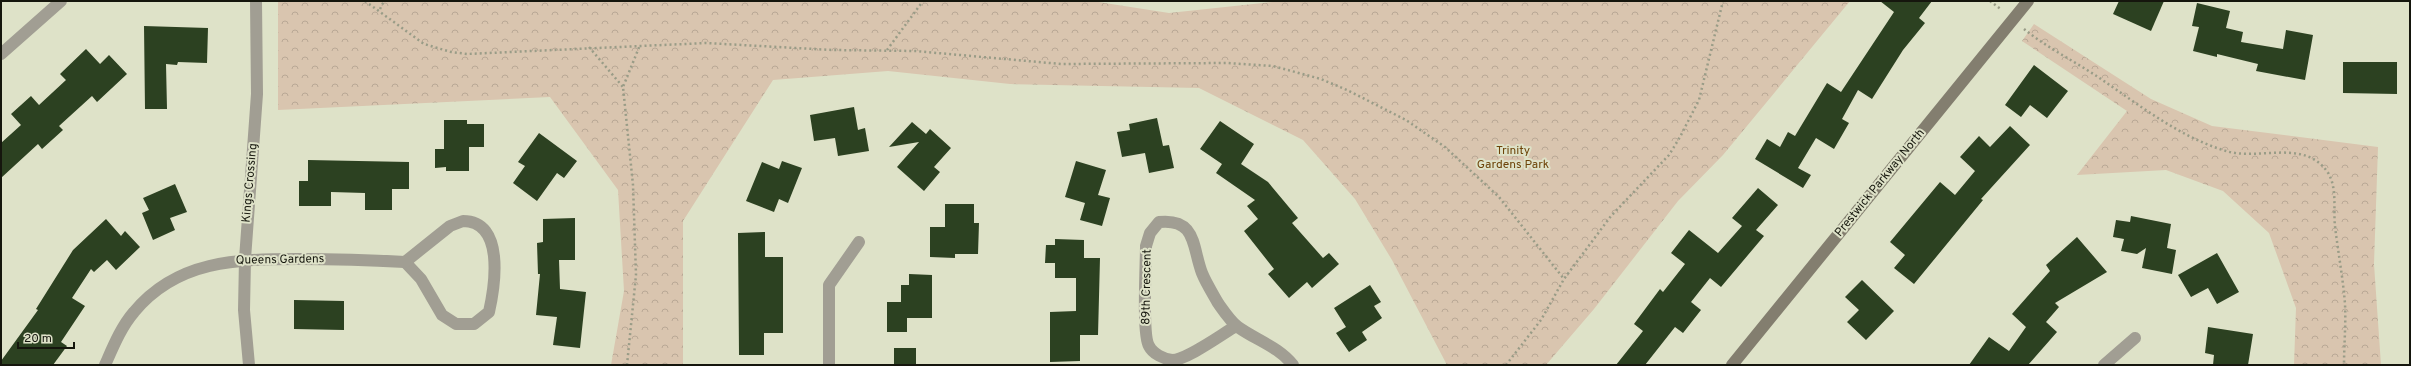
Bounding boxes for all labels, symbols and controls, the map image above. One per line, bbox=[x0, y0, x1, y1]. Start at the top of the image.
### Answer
street label: Prestwick Parkway North bbox=[1831, 126, 1929, 240]
street label: Kings Crossing bbox=[239, 143, 261, 223]
park label: Trinity Gardens Park bbox=[1477, 143, 1549, 173]
street label: 89th Crescent bbox=[1138, 249, 1156, 325]
street label: Queens Gardens bbox=[236, 251, 324, 269]
scale bar bbox=[18, 324, 74, 350]
text: 20 m bbox=[24, 331, 52, 347]

